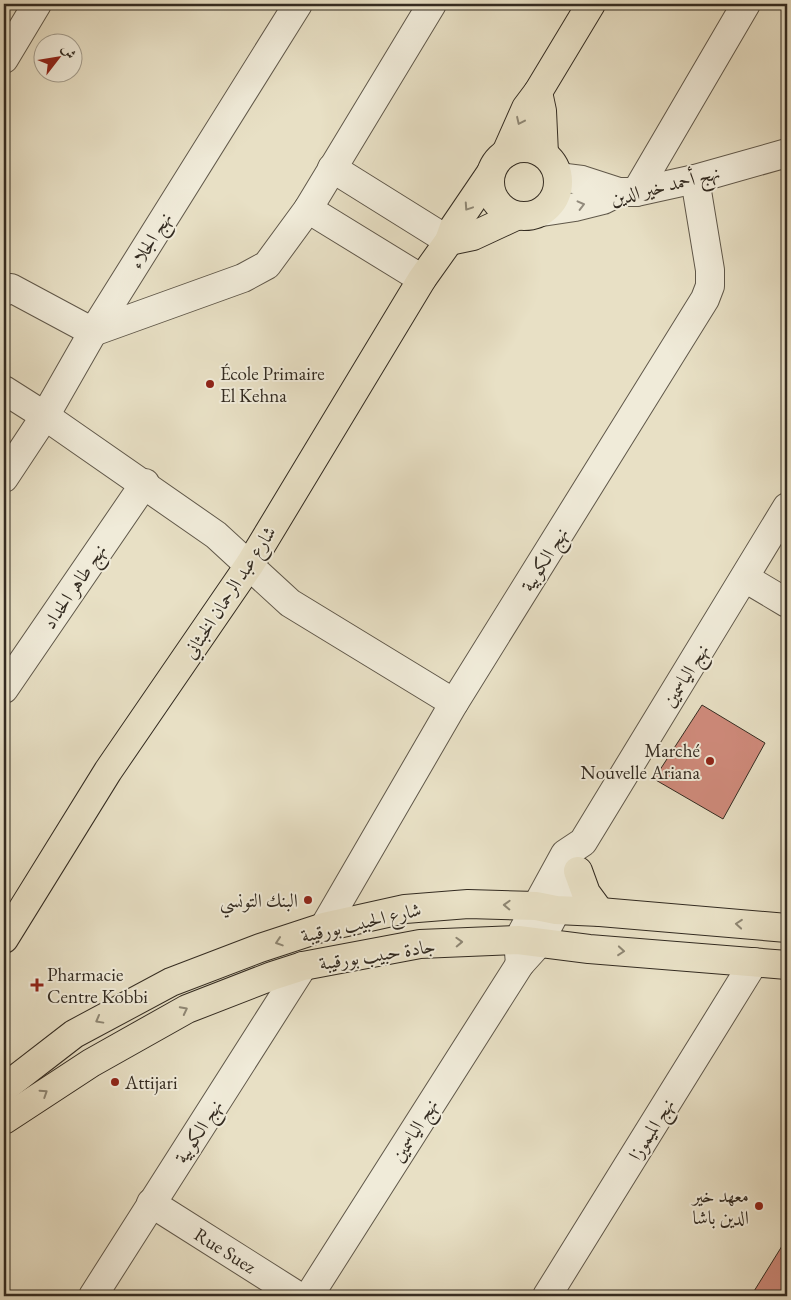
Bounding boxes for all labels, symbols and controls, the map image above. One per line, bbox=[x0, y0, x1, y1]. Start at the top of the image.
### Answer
north arrow bbox=[32, 32, 82, 82]
text: ش bbox=[58, 41, 80, 62]
one-way arrow bbox=[515, 116, 526, 125]
street label: نهج أحمد خير الدين bbox=[608, 160, 724, 216]
one-way arrow bbox=[465, 201, 474, 211]
one-way arrow bbox=[577, 201, 585, 211]
street label: نهج الجلاء bbox=[123, 207, 182, 276]
place label: École Primaire El Kehna bbox=[220, 361, 325, 408]
marker: École Primaire El Kehna bbox=[204, 378, 216, 390]
street label: شارع عبد الرحمان الخبثاني bbox=[177, 521, 284, 665]
street label: نهج الكوبية bbox=[515, 522, 578, 599]
street label: نهج طاهر الحداد bbox=[37, 539, 116, 637]
street label: نهج الياسمين bbox=[656, 639, 719, 714]
place label: Marché Nouvelle Ariana bbox=[581, 738, 700, 785]
marker: Marché Nouvelle Ariana bbox=[704, 755, 716, 767]
place label: البنك التونسي bbox=[220, 888, 298, 918]
marker: البنك التونسي bbox=[302, 894, 314, 906]
street label: شارع الحبيب بورقيبة bbox=[299, 897, 424, 951]
one-way arrow bbox=[503, 900, 510, 910]
one-way arrow bbox=[734, 919, 742, 930]
street label: جادة حبيب بورقيبة bbox=[317, 933, 437, 976]
one-way arrow bbox=[276, 936, 284, 946]
one-way arrow bbox=[455, 937, 463, 948]
one-way arrow bbox=[617, 945, 625, 956]
place label: Pharmacie Centre Kobbi bbox=[47, 962, 148, 1009]
marker: Pharmacie Centre Kobbi bbox=[31, 979, 43, 991]
one-way arrow bbox=[179, 1006, 188, 1017]
one-way arrow bbox=[95, 1014, 104, 1024]
place label: Attijari bbox=[124, 1070, 178, 1095]
marker: Attijari bbox=[109, 1076, 121, 1088]
one-way arrow bbox=[39, 1090, 48, 1099]
street label: نهج الياسمين bbox=[385, 1094, 448, 1169]
street label: نهج الميموزا bbox=[623, 1094, 684, 1168]
street label: نهج الكوبية bbox=[168, 1095, 233, 1171]
place label: معهد خير الدين باشا bbox=[691, 1183, 749, 1230]
marker: معهد خير الدين باشا bbox=[753, 1200, 765, 1212]
street label: Rue Suez bbox=[190, 1222, 261, 1280]

